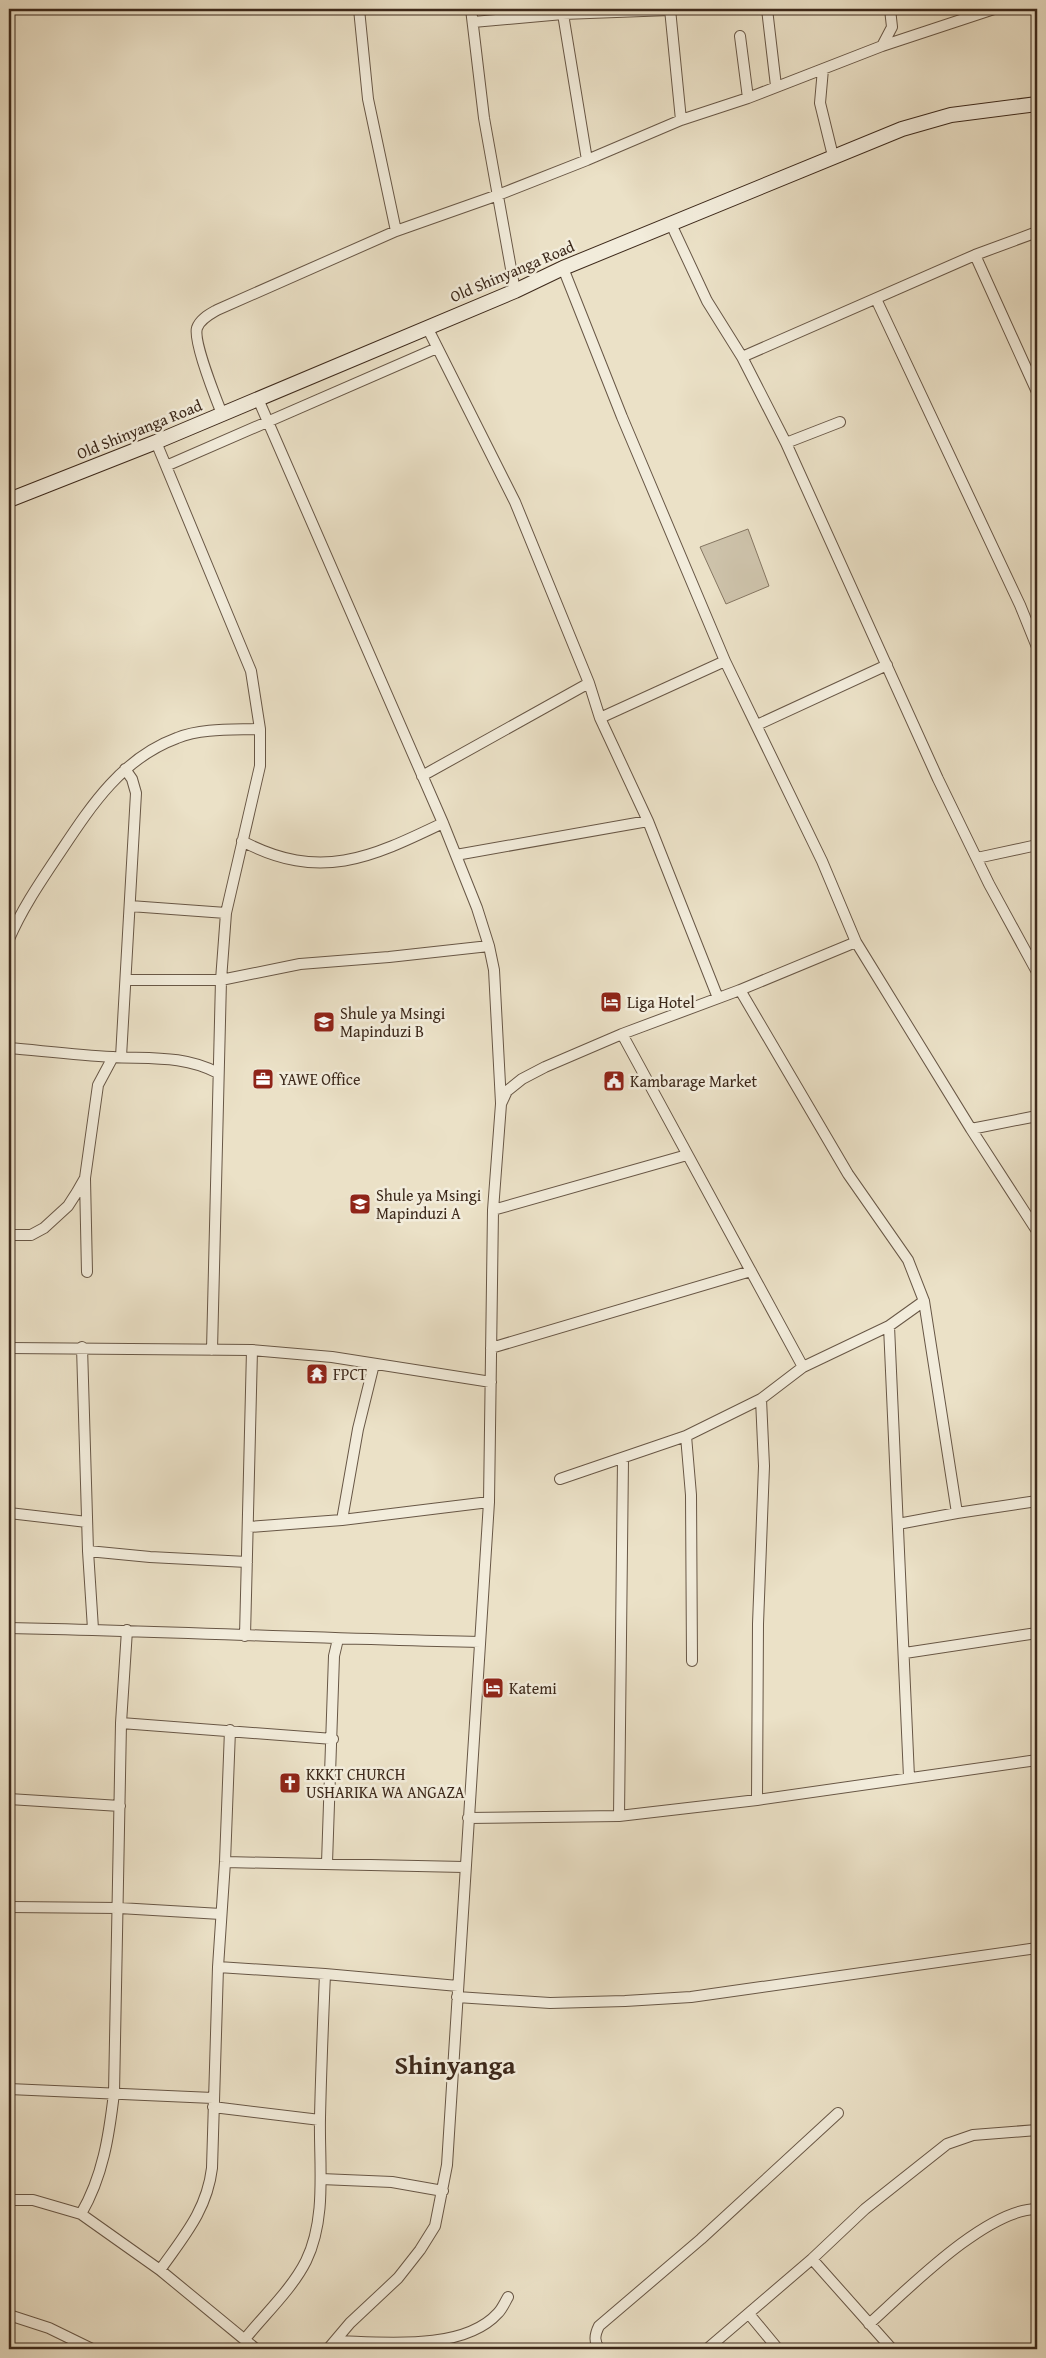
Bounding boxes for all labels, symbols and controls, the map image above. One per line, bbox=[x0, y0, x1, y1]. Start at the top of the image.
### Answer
street label: Old Shinyanga Road bbox=[446, 234, 578, 308]
street label: Old Shinyanga Road bbox=[73, 393, 206, 465]
hotel icon: Liga Hotel bbox=[599, 990, 623, 1014]
place label: Liga Hotel bbox=[627, 990, 695, 1014]
place label: Shule ya Msingi Mapinduzi B bbox=[340, 1001, 446, 1043]
school or university icon: Shule ya Msingi Mapinduzi B bbox=[312, 1010, 336, 1034]
office icon: YAWE Office bbox=[251, 1067, 275, 1091]
place label: YAWE Office bbox=[279, 1067, 360, 1091]
public building icon: Kambarage Market bbox=[602, 1069, 626, 1093]
place label: Kambarage Market bbox=[630, 1069, 758, 1093]
place label: Shule ya Msingi Mapinduzi A bbox=[376, 1183, 482, 1225]
school or university icon: Shule ya Msingi Mapinduzi A bbox=[348, 1192, 372, 1216]
temple icon: FPCT bbox=[305, 1362, 329, 1386]
place label: FPCT bbox=[333, 1362, 367, 1386]
hotel icon: Katemi bbox=[481, 1676, 505, 1700]
place label: Katemi bbox=[509, 1676, 557, 1700]
place label: KKKT CHURCH USHARIKA WA ANGAZA bbox=[306, 1762, 465, 1804]
church icon: KKKT CHURCH USHARIKA WA ANGAZA bbox=[278, 1771, 302, 1795]
district label: Shinyanga bbox=[394, 2045, 516, 2084]

